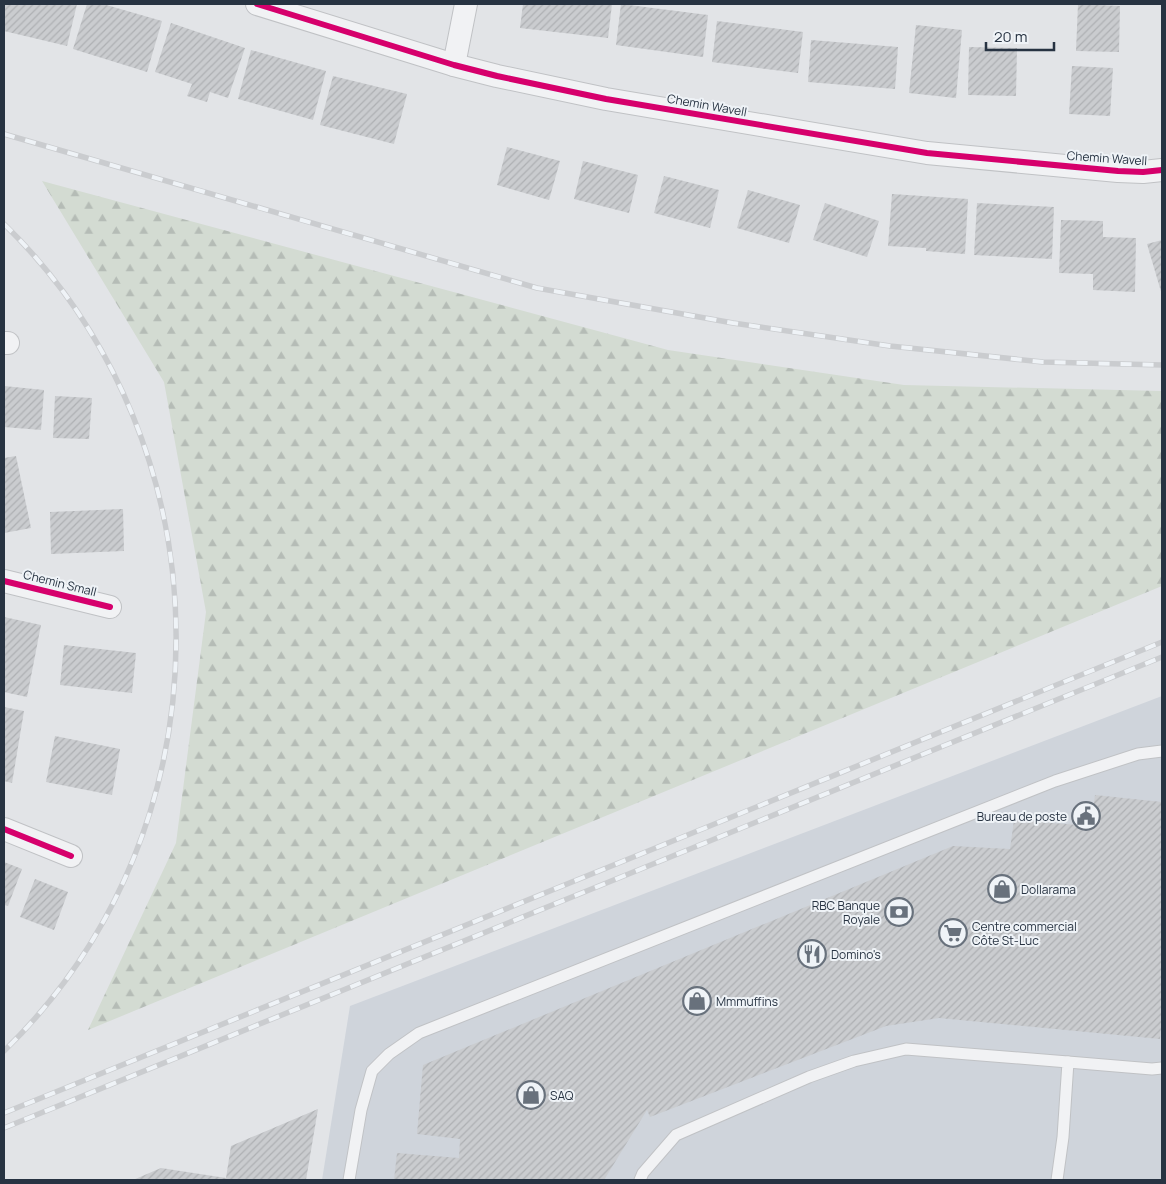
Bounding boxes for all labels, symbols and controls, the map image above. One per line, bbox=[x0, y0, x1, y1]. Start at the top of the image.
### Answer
scale bar bbox=[986, 20, 1054, 52]
text: 20 m bbox=[994, 26, 1027, 47]
street label: Chemin Wavell bbox=[666, 90, 748, 120]
street label: Chemin Wavell bbox=[1066, 147, 1148, 169]
street label: Chemin Small bbox=[22, 566, 98, 600]
public building icon: Bureau de poste bbox=[1071, 801, 1101, 831]
place label: Bureau de poste bbox=[977, 808, 1067, 825]
shop icon: Dollarama bbox=[987, 874, 1017, 904]
place label: Dollarama bbox=[1021, 881, 1076, 898]
place label: RBC Banque Royale bbox=[812, 897, 880, 928]
bank icon: RBC Banque Royale bbox=[884, 897, 914, 927]
supermarket icon: Centre commercial Côte St-Luc bbox=[938, 918, 968, 948]
place label: Centre commercial Côte St-Luc bbox=[972, 918, 1077, 949]
restaurant icon: Domino's bbox=[797, 939, 827, 969]
place label: Domino's bbox=[831, 946, 881, 963]
shop icon: Mmmuffins bbox=[682, 986, 712, 1016]
place label: Mmmuffins bbox=[716, 993, 778, 1010]
shop icon: SAQ bbox=[516, 1080, 546, 1110]
place label: SAQ bbox=[550, 1087, 574, 1104]

